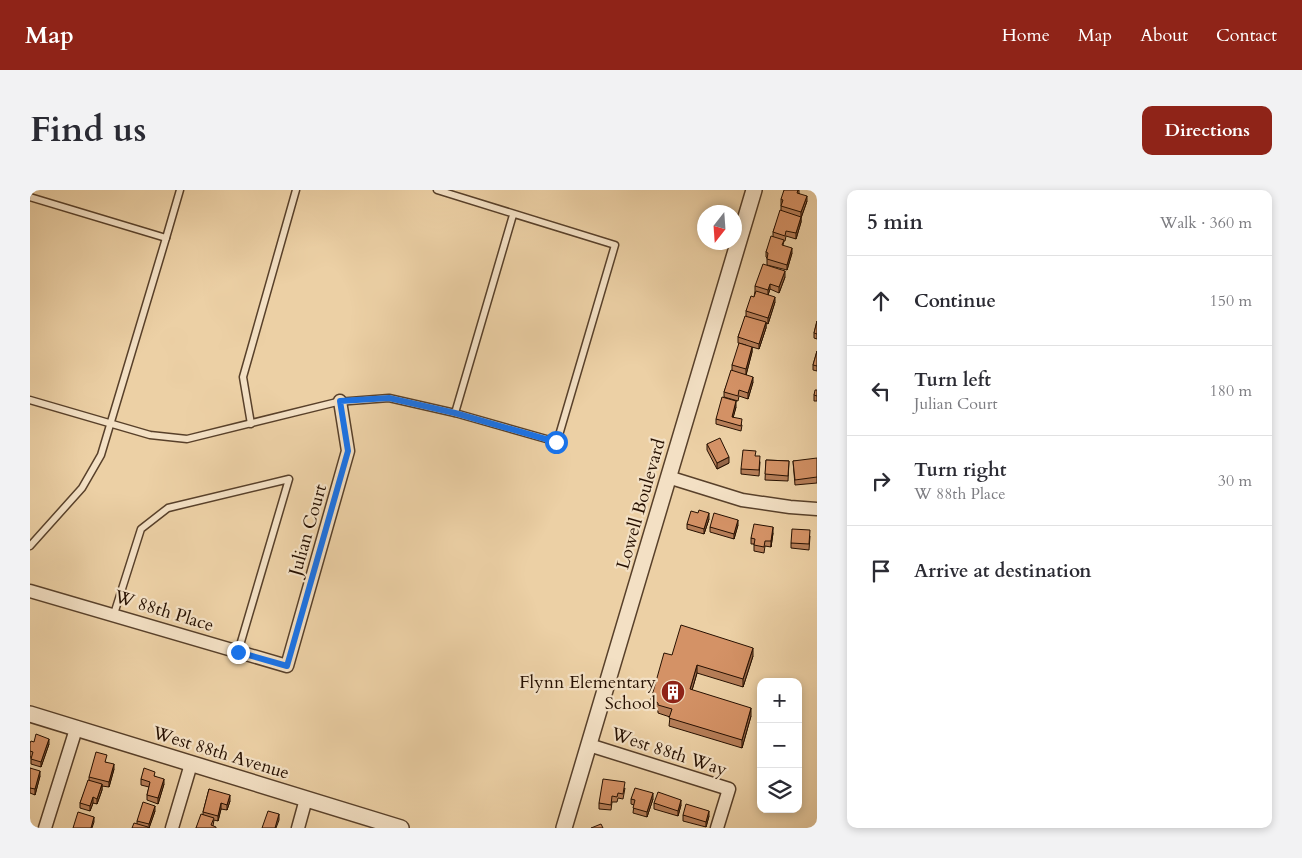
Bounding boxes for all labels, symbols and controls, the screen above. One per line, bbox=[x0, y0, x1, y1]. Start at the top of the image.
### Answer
text: Map bbox=[25, 19, 74, 52]
text: Home bbox=[1002, 23, 1050, 48]
text: Map bbox=[1078, 23, 1112, 48]
text: About bbox=[1140, 23, 1188, 48]
text: Contact bbox=[1216, 23, 1277, 48]
text: Find us bbox=[30, 106, 146, 154]
button: Directions bbox=[1142, 106, 1272, 155]
north arrow bbox=[697, 205, 742, 250]
text: 5 min bbox=[867, 208, 923, 237]
text: Walk · 360 m bbox=[1160, 212, 1252, 234]
icon: ahead bbox=[867, 287, 895, 315]
text: Continue bbox=[914, 288, 996, 314]
text: 150 m bbox=[1210, 290, 1252, 312]
text: Turn left bbox=[914, 367, 991, 393]
icon: left bbox=[867, 377, 895, 405]
text: 180 m bbox=[1210, 380, 1252, 402]
text: Julian Court bbox=[914, 393, 998, 415]
route start bbox=[545, 431, 568, 454]
street label: Lowell Boulevard bbox=[610, 435, 672, 572]
text: Turn right bbox=[914, 457, 1006, 483]
icon: right bbox=[867, 467, 895, 495]
text: 30 m bbox=[1218, 470, 1252, 492]
street label: Julian Court bbox=[282, 481, 333, 582]
text: W 88th Place bbox=[914, 483, 1006, 505]
icon: arrive bbox=[867, 557, 895, 585]
text: Arrive at destination bbox=[914, 558, 1091, 584]
street label: W 88th Place bbox=[110, 584, 217, 638]
route end bbox=[227, 641, 250, 664]
place label: Flynn Elementary School bbox=[519, 670, 656, 716]
map controls bbox=[757, 678, 802, 813]
button: + bbox=[757, 678, 802, 723]
building icon: Flynn Elementary School bbox=[660, 679, 686, 705]
street label: West 88th Avenue bbox=[149, 720, 292, 786]
street label: West 88th Way bbox=[607, 721, 731, 783]
button: − bbox=[757, 723, 802, 768]
button: layers bbox=[757, 768, 802, 813]

